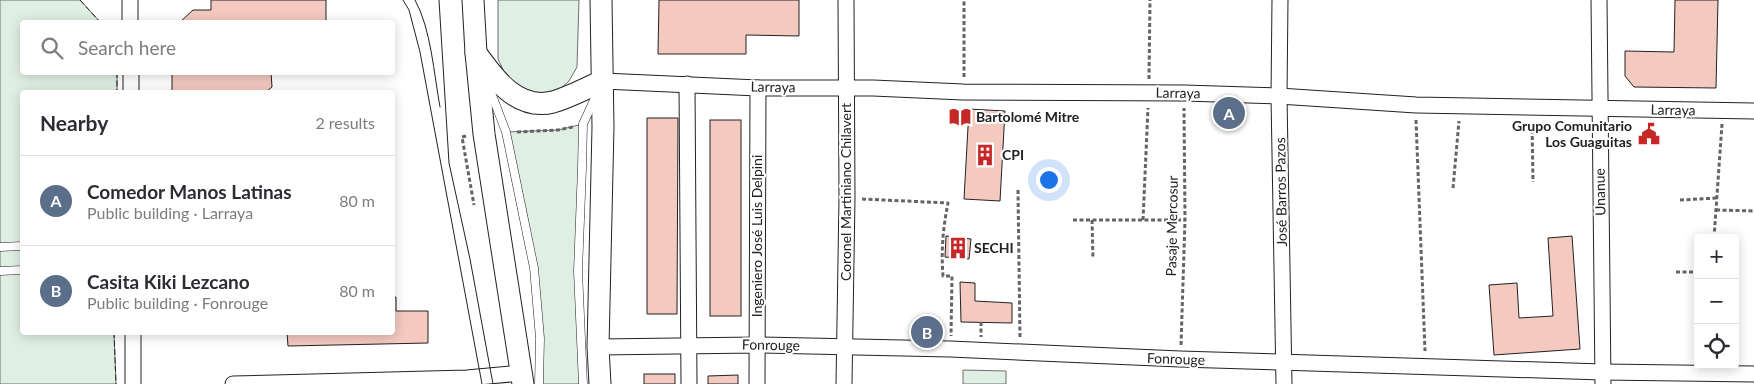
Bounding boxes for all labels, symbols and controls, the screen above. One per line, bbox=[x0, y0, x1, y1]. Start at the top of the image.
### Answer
search box bbox=[20, 20, 395, 75]
icon: search bbox=[38, 34, 66, 62]
text: Search here bbox=[78, 36, 176, 59]
street label: Larraya bbox=[750, 78, 796, 95]
street label: Larraya bbox=[1155, 84, 1201, 101]
pin: A bbox=[1213, 94, 1245, 132]
street label: Larraya bbox=[1650, 101, 1696, 118]
street label: Coronel Martiniano Chilavert bbox=[837, 103, 854, 281]
library icon: Bartolomé Mitre bbox=[947, 104, 973, 130]
place label: Bartolomé Mitre bbox=[976, 108, 1080, 125]
text: Nearby bbox=[40, 110, 108, 135]
text: 2 results bbox=[315, 113, 375, 132]
place label: Grupo Comunitario Los Guaguitas bbox=[1512, 117, 1632, 150]
public building icon: Grupo Comunitario Los Guaguitas bbox=[1636, 121, 1662, 147]
street label: José Barros Pazos bbox=[1271, 137, 1290, 247]
building icon: CPI bbox=[972, 142, 998, 168]
place label: CPI bbox=[1002, 146, 1024, 163]
street label: Ingeniero José Luis Delpini bbox=[748, 155, 765, 317]
your location bbox=[1036, 167, 1062, 193]
street label: Unanue bbox=[1591, 168, 1608, 216]
street label: Pasaje Mercosur bbox=[1162, 175, 1181, 277]
text: Comedor Manos Latinas bbox=[87, 180, 292, 203]
text: A bbox=[50, 191, 62, 210]
text: 80 m bbox=[339, 191, 375, 210]
text: Public building · Larraya bbox=[87, 203, 253, 222]
map controls bbox=[1694, 234, 1739, 369]
button: + bbox=[1694, 234, 1739, 279]
building icon: SECHI bbox=[945, 235, 971, 261]
place label: SECHI bbox=[974, 239, 1014, 256]
text: Casita Kiki Lezcano bbox=[87, 270, 250, 293]
button: − bbox=[1694, 279, 1739, 324]
text: B bbox=[51, 281, 61, 300]
text: 80 m bbox=[339, 281, 375, 300]
text: Public building · Fonrouge bbox=[87, 293, 268, 312]
pin: B bbox=[911, 313, 943, 351]
button: locate bbox=[1694, 324, 1739, 369]
street label: Fonrouge bbox=[742, 335, 800, 354]
street label: Fonrouge bbox=[1147, 349, 1205, 368]

